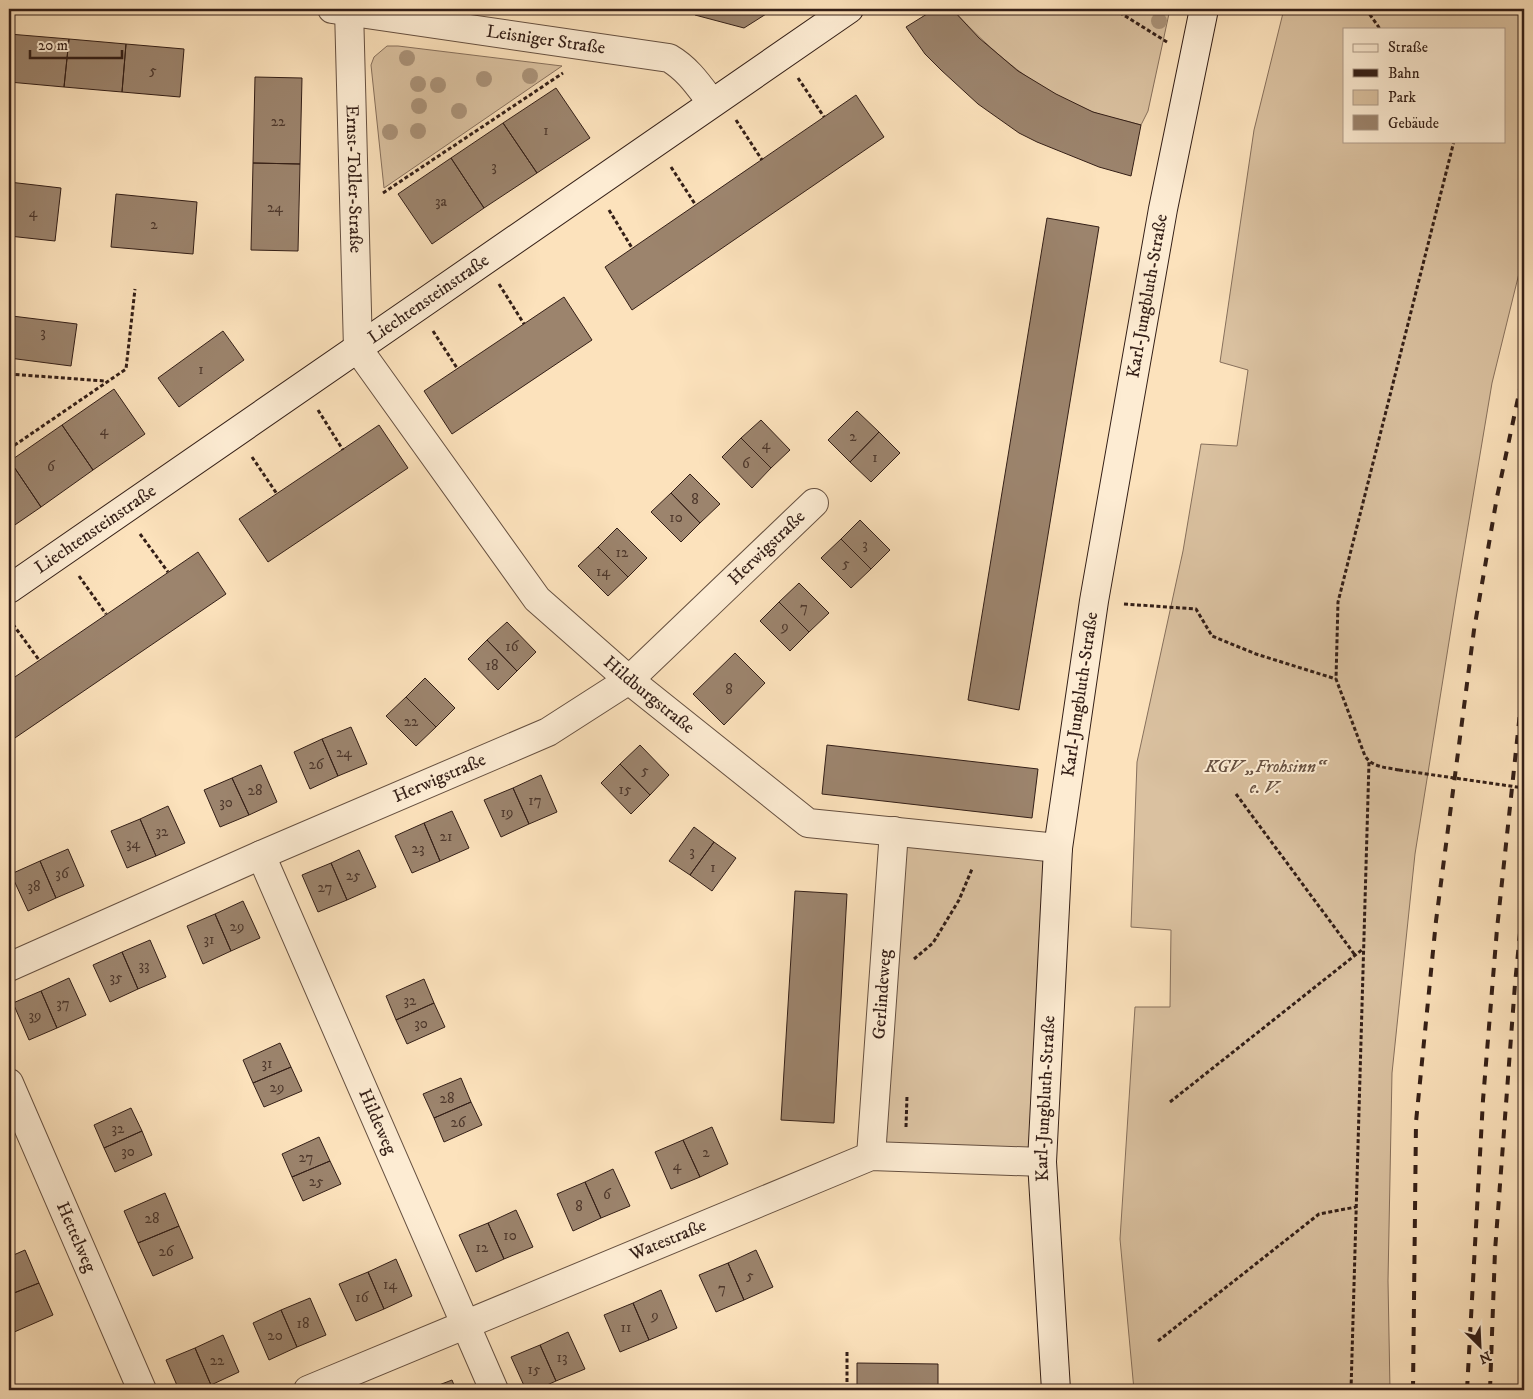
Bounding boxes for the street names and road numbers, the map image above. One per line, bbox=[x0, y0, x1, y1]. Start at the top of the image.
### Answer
street label: Leisniger Straße bbox=[485, 21, 607, 60]
street label: Ernst-Toller-Straße bbox=[341, 104, 366, 253]
street label: Karl-Jungbluth-Straße bbox=[1122, 212, 1173, 380]
street label: Liechtensteinstraße bbox=[364, 250, 494, 349]
street label: Liechtensteinstraße bbox=[31, 480, 161, 579]
street label: Herwigstraße bbox=[724, 506, 810, 590]
street label: Karl-Jungbluth-Straße bbox=[1058, 611, 1103, 778]
street label: Hildburgstraße bbox=[599, 651, 699, 739]
street label: Herwigstraße bbox=[390, 749, 489, 808]
street label: Gerlindeweg bbox=[868, 948, 897, 1040]
street label: Karl-Jungbluth-Straße bbox=[1031, 1015, 1060, 1182]
street label: Hildeweg bbox=[353, 1086, 401, 1158]
street label: Hettelweg bbox=[51, 1199, 101, 1276]
street label: Watestraße bbox=[626, 1215, 710, 1266]

